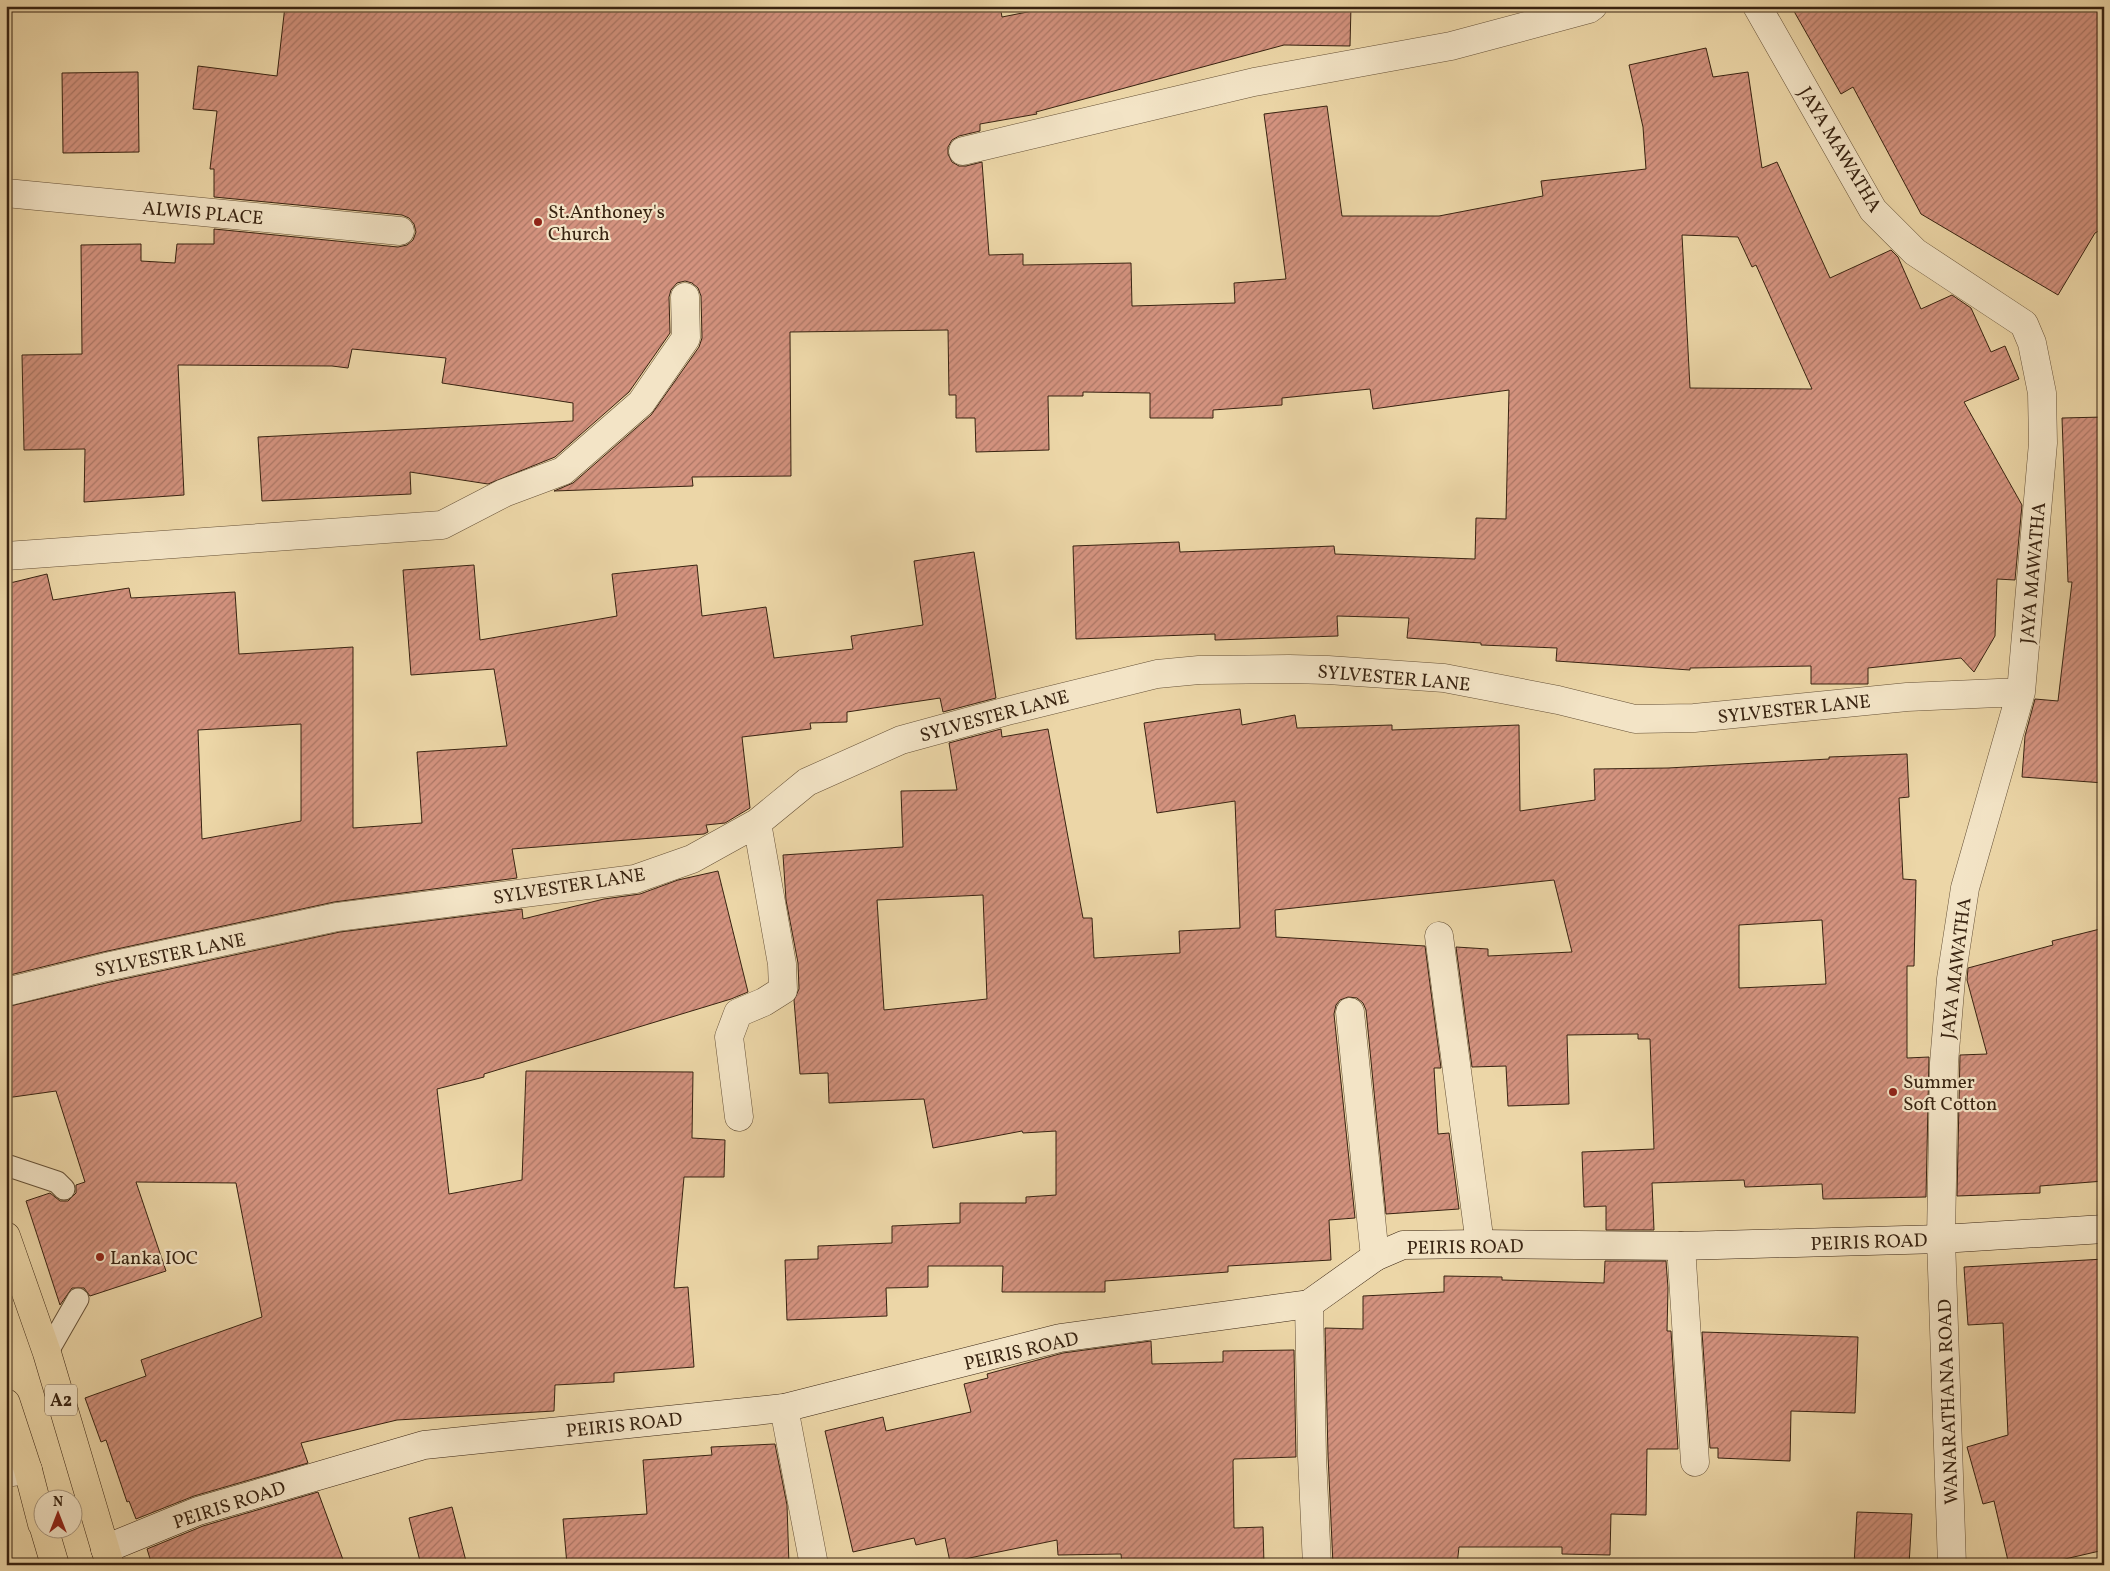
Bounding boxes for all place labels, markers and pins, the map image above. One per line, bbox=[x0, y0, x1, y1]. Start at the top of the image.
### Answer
place label: St.Anthoney's Church bbox=[548, 200, 665, 248]
marker: St.Anthoney's Church bbox=[532, 216, 544, 228]
place label: Summer Soft Cotton bbox=[1903, 1070, 1997, 1118]
marker: Summer Soft Cotton bbox=[1887, 1086, 1899, 1098]
place label: Lanka IOC bbox=[110, 1246, 198, 1272]
marker: Lanka IOC bbox=[94, 1251, 106, 1263]

